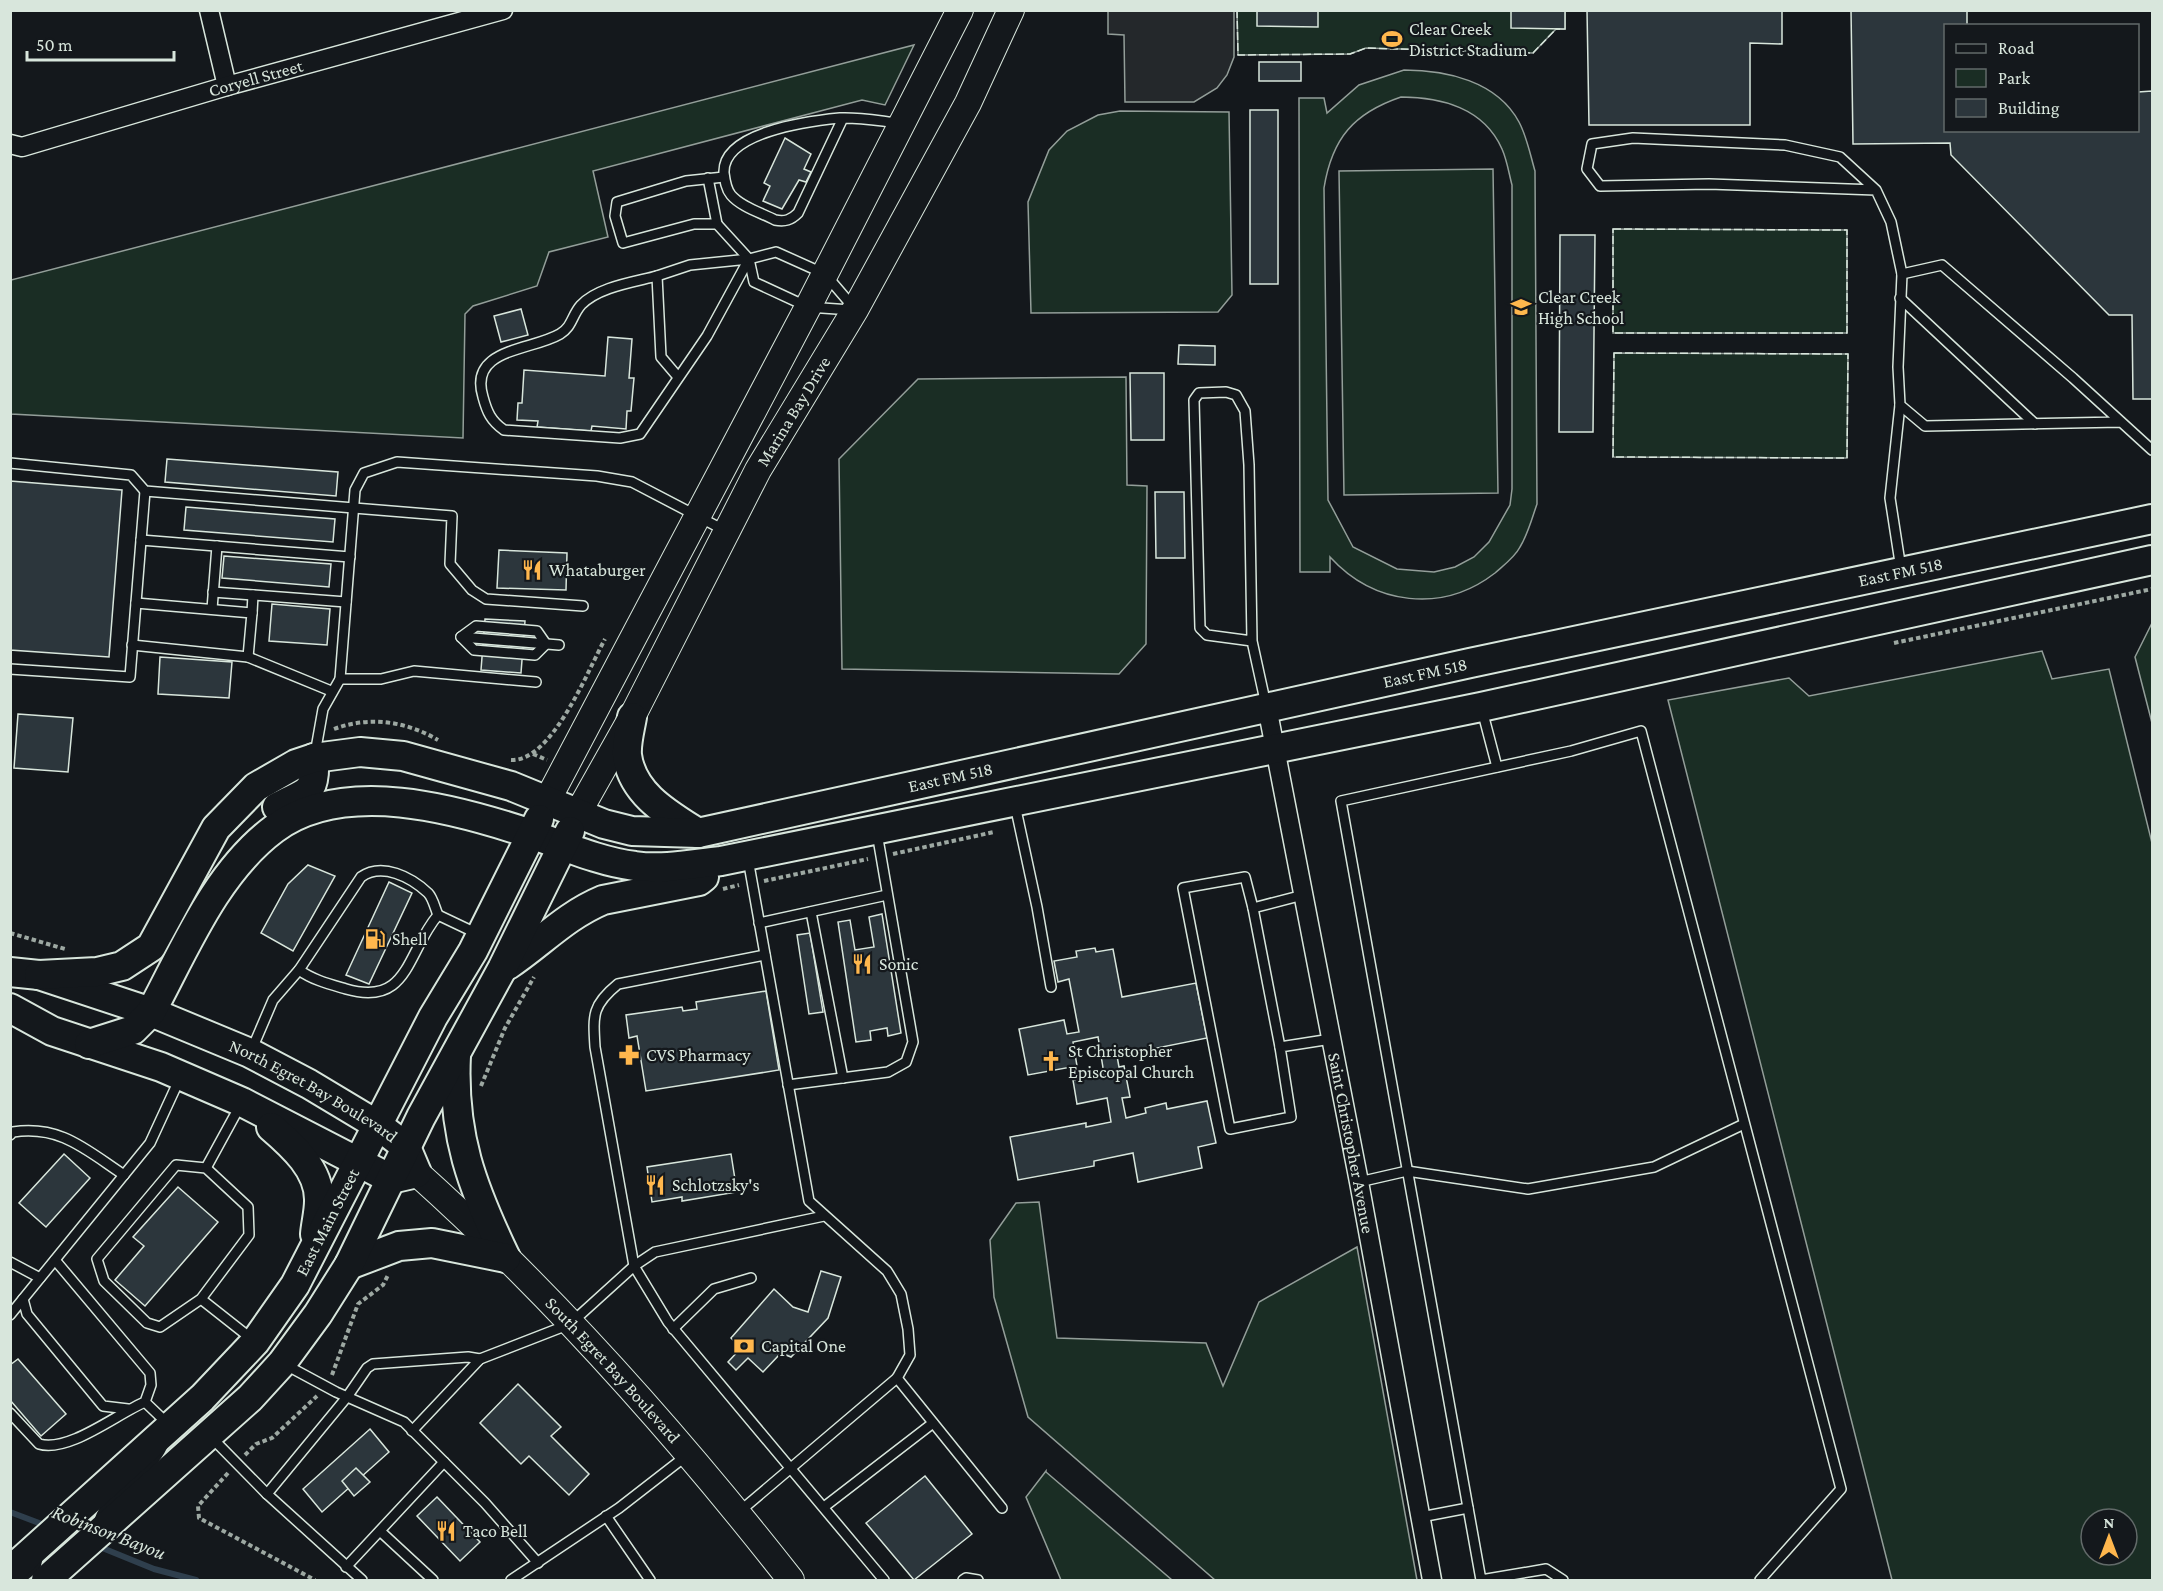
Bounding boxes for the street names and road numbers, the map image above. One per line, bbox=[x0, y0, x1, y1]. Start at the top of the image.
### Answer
street label: Coryell Street bbox=[206, 55, 306, 101]
street label: Marina Bay Drive bbox=[753, 353, 834, 470]
street label: East FM 518 bbox=[1856, 553, 1945, 591]
street label: East FM 518 bbox=[1381, 654, 1469, 692]
street label: East FM 518 bbox=[906, 758, 995, 796]
street label: North Egret Bay Boulevard bbox=[226, 1036, 402, 1147]
street label: Saint Christopher Avenue bbox=[1324, 1051, 1378, 1235]
street label: East Main Street bbox=[292, 1164, 364, 1279]
street label: South Egret Bay Boulevard bbox=[541, 1293, 685, 1448]

